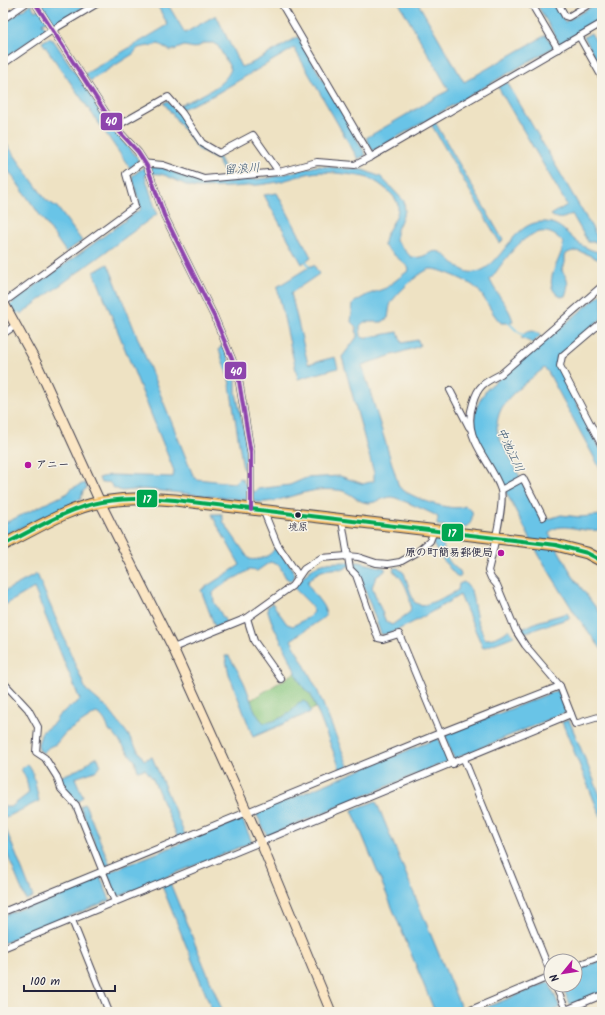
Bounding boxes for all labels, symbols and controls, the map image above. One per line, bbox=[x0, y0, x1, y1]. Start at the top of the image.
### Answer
line badge: 40 bbox=[100, 112, 123, 131]
text: 40 bbox=[105, 113, 117, 131]
water label: 留浪川 bbox=[223, 158, 261, 180]
line badge: 40 bbox=[224, 361, 247, 380]
text: 40 bbox=[230, 363, 242, 381]
water label: 中池江川 bbox=[491, 424, 529, 476]
place label: アニー bbox=[36, 456, 69, 474]
marker: アニー bbox=[23, 460, 33, 470]
line badge: 17 bbox=[136, 489, 158, 508]
text: 17 bbox=[143, 491, 152, 509]
marker: 境原 bbox=[293, 510, 303, 520]
place label: 境原 bbox=[288, 519, 308, 535]
line badge: 17 bbox=[441, 523, 464, 542]
text: 17 bbox=[448, 525, 457, 543]
place label: 原の町簡易郵便局 bbox=[405, 544, 493, 562]
marker: 原の町簡易郵便局 bbox=[496, 548, 506, 558]
north arrow bbox=[543, 953, 583, 993]
scale bar bbox=[24, 967, 115, 993]
text: N bbox=[546, 970, 565, 985]
text: 100 m bbox=[30, 972, 61, 991]

